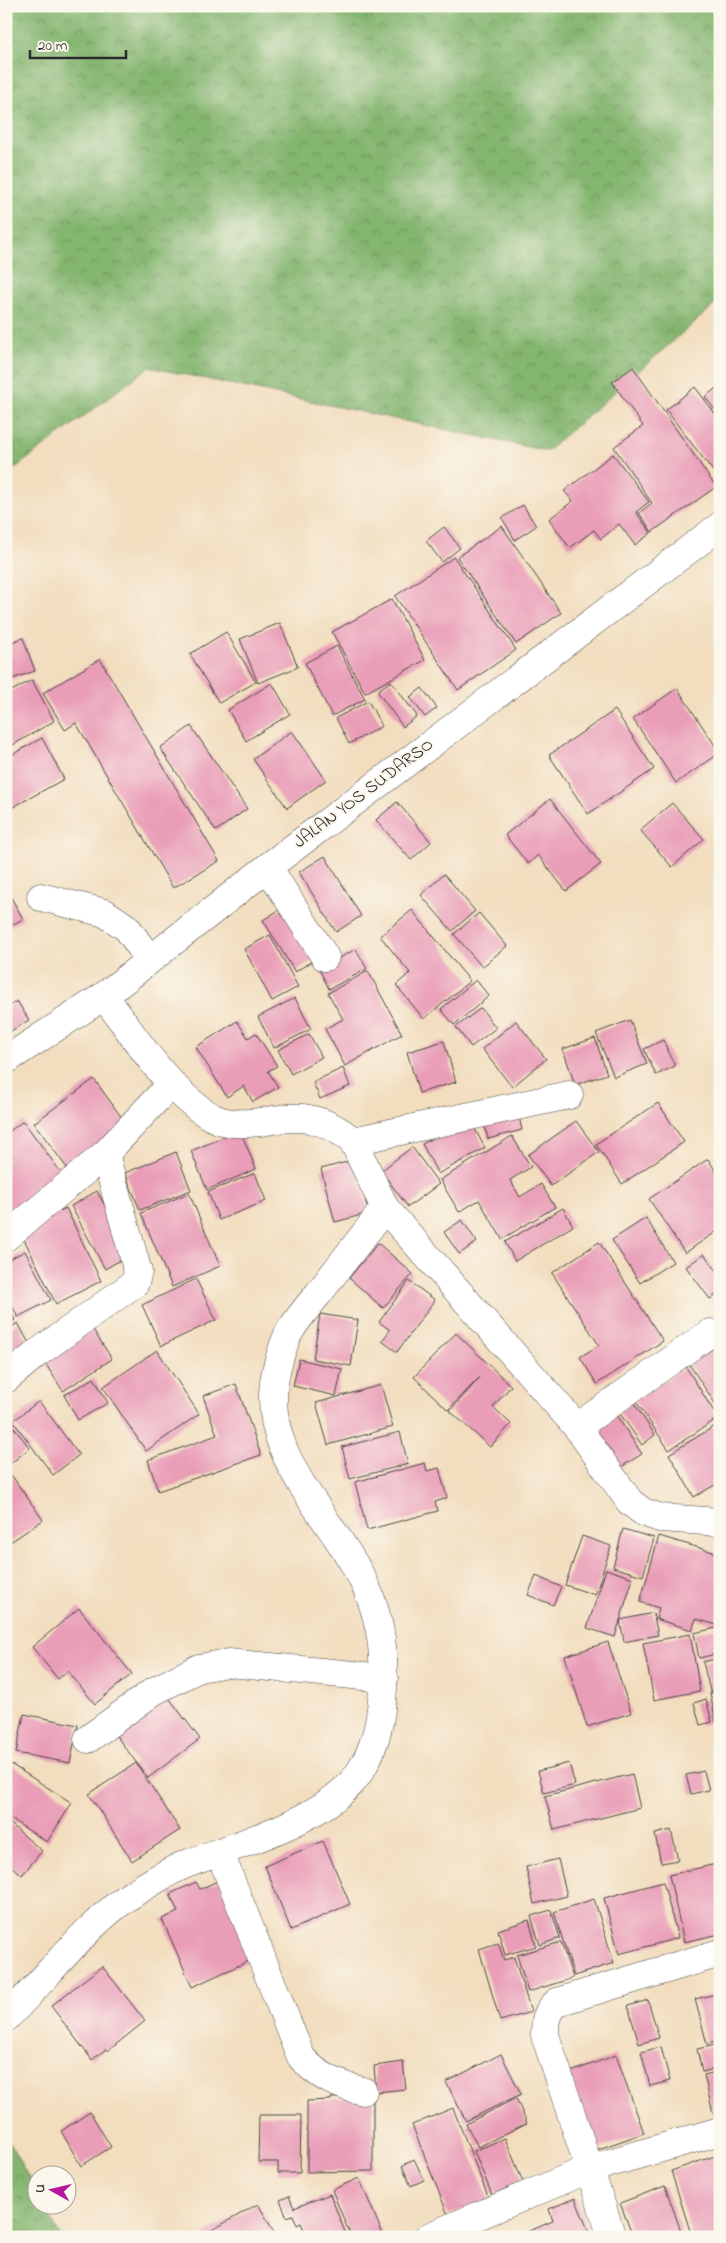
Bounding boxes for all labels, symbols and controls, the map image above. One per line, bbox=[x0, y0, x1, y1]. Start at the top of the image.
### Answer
scale bar bbox=[30, 28, 126, 60]
text: 20 m bbox=[38, 35, 68, 57]
street label: JALAN YOS SUDARSO bbox=[288, 733, 440, 855]
north arrow bbox=[28, 2166, 78, 2216]
text: U bbox=[30, 2182, 52, 2194]

